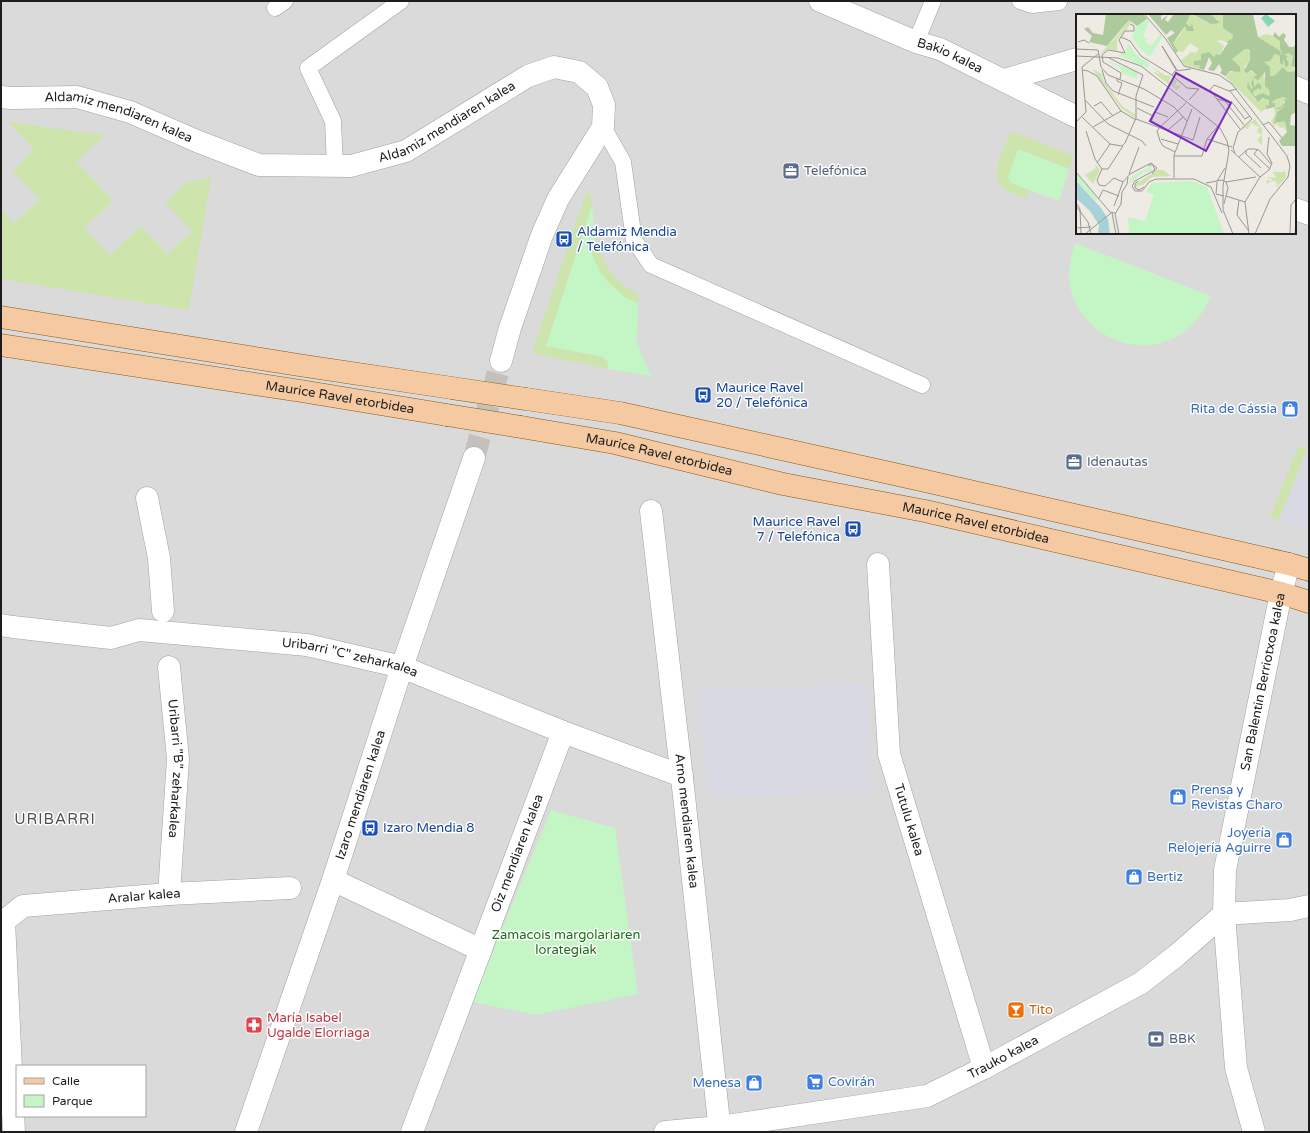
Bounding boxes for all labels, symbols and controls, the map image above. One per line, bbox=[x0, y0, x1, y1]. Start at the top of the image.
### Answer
inset map bbox=[1076, 14, 1296, 234]
street label: Bakio kalea bbox=[915, 35, 985, 77]
street label: Aldamiz mendiaren kalea bbox=[377, 78, 518, 166]
street label: Aldamiz mendiaren kalea bbox=[44, 88, 195, 146]
office icon: Telefónica bbox=[781, 161, 801, 181]
place label: Telefónica bbox=[804, 163, 867, 179]
place label: Aldamiz Mendia / Telefónica bbox=[577, 224, 677, 255]
bus stop icon: Aldamiz Mendia / Telefónica bbox=[554, 229, 574, 249]
street label: Maurice Ravel etorbidea bbox=[265, 378, 415, 417]
place label: Maurice Ravel 20 / Telefónica bbox=[716, 380, 808, 411]
bus stop icon: Maurice Ravel 20 / Telefónica bbox=[693, 385, 713, 405]
shop icon: Rita de Cássia bbox=[1280, 399, 1300, 419]
place label: Rita de Cássia bbox=[1191, 401, 1277, 417]
street label: Maurice Ravel etorbidea bbox=[585, 430, 734, 479]
office icon: Idenautas bbox=[1064, 452, 1084, 472]
place label: Idenautas bbox=[1087, 454, 1148, 470]
street label: Maurice Ravel etorbidea bbox=[901, 499, 1051, 547]
place label: Maurice Ravel 7 / Telefónica bbox=[753, 514, 840, 545]
bus stop icon: Maurice Ravel 7 / Telefónica bbox=[843, 519, 863, 539]
street label: San Balentin Berriotxoa kalea bbox=[1237, 592, 1289, 772]
street label: Uribarri "C" zeharkalea bbox=[281, 635, 420, 681]
street label: Uribarri "B" zeharkalea bbox=[164, 698, 186, 839]
street label: Izaro mendiaren kalea bbox=[332, 728, 389, 862]
street label: Arno mendiaren kalea bbox=[671, 753, 702, 889]
street label: Tutulu kalea bbox=[890, 782, 927, 858]
place label: Prensa y Revistas Charo bbox=[1191, 782, 1283, 813]
shop icon: Prensa y Revistas Charo bbox=[1168, 787, 1188, 807]
street label: Oiz mendiaren kalea bbox=[488, 792, 547, 915]
district label: URIBARRI bbox=[14, 810, 96, 828]
bus stop icon: Izaro Mendia 8 bbox=[360, 818, 380, 838]
place label: Izaro Mendia 8 bbox=[383, 820, 475, 836]
place label: Joyería Relojería Aguirre bbox=[1168, 825, 1271, 856]
shop icon: Joyería Relojería Aguirre bbox=[1274, 830, 1294, 850]
shop icon: Bertiz bbox=[1124, 867, 1144, 887]
place label: Bertiz bbox=[1147, 869, 1183, 885]
street label: Aralar kalea bbox=[107, 885, 181, 907]
park label: Zamacois margolariaren lorategiak bbox=[492, 927, 640, 958]
bar icon: Tito bbox=[1006, 1000, 1026, 1020]
place label: Tito bbox=[1029, 1002, 1053, 1018]
place label: María Isabel Ugalde Elorriaga bbox=[267, 1010, 370, 1041]
pharmacy icon: María Isabel Ugalde Elorriaga bbox=[244, 1015, 264, 1035]
bank icon: BBK bbox=[1146, 1029, 1166, 1049]
place label: BBK bbox=[1169, 1031, 1196, 1047]
street label: Trauko kalea bbox=[965, 1032, 1041, 1083]
legend bbox=[16, 1065, 146, 1117]
supermarket icon: Covirán bbox=[805, 1072, 825, 1092]
shop icon: Menesa bbox=[744, 1073, 764, 1093]
text: Calle bbox=[52, 1074, 80, 1088]
place label: Covirán bbox=[828, 1074, 875, 1090]
place label: Menesa bbox=[692, 1075, 741, 1091]
text: Parque bbox=[52, 1094, 93, 1108]

